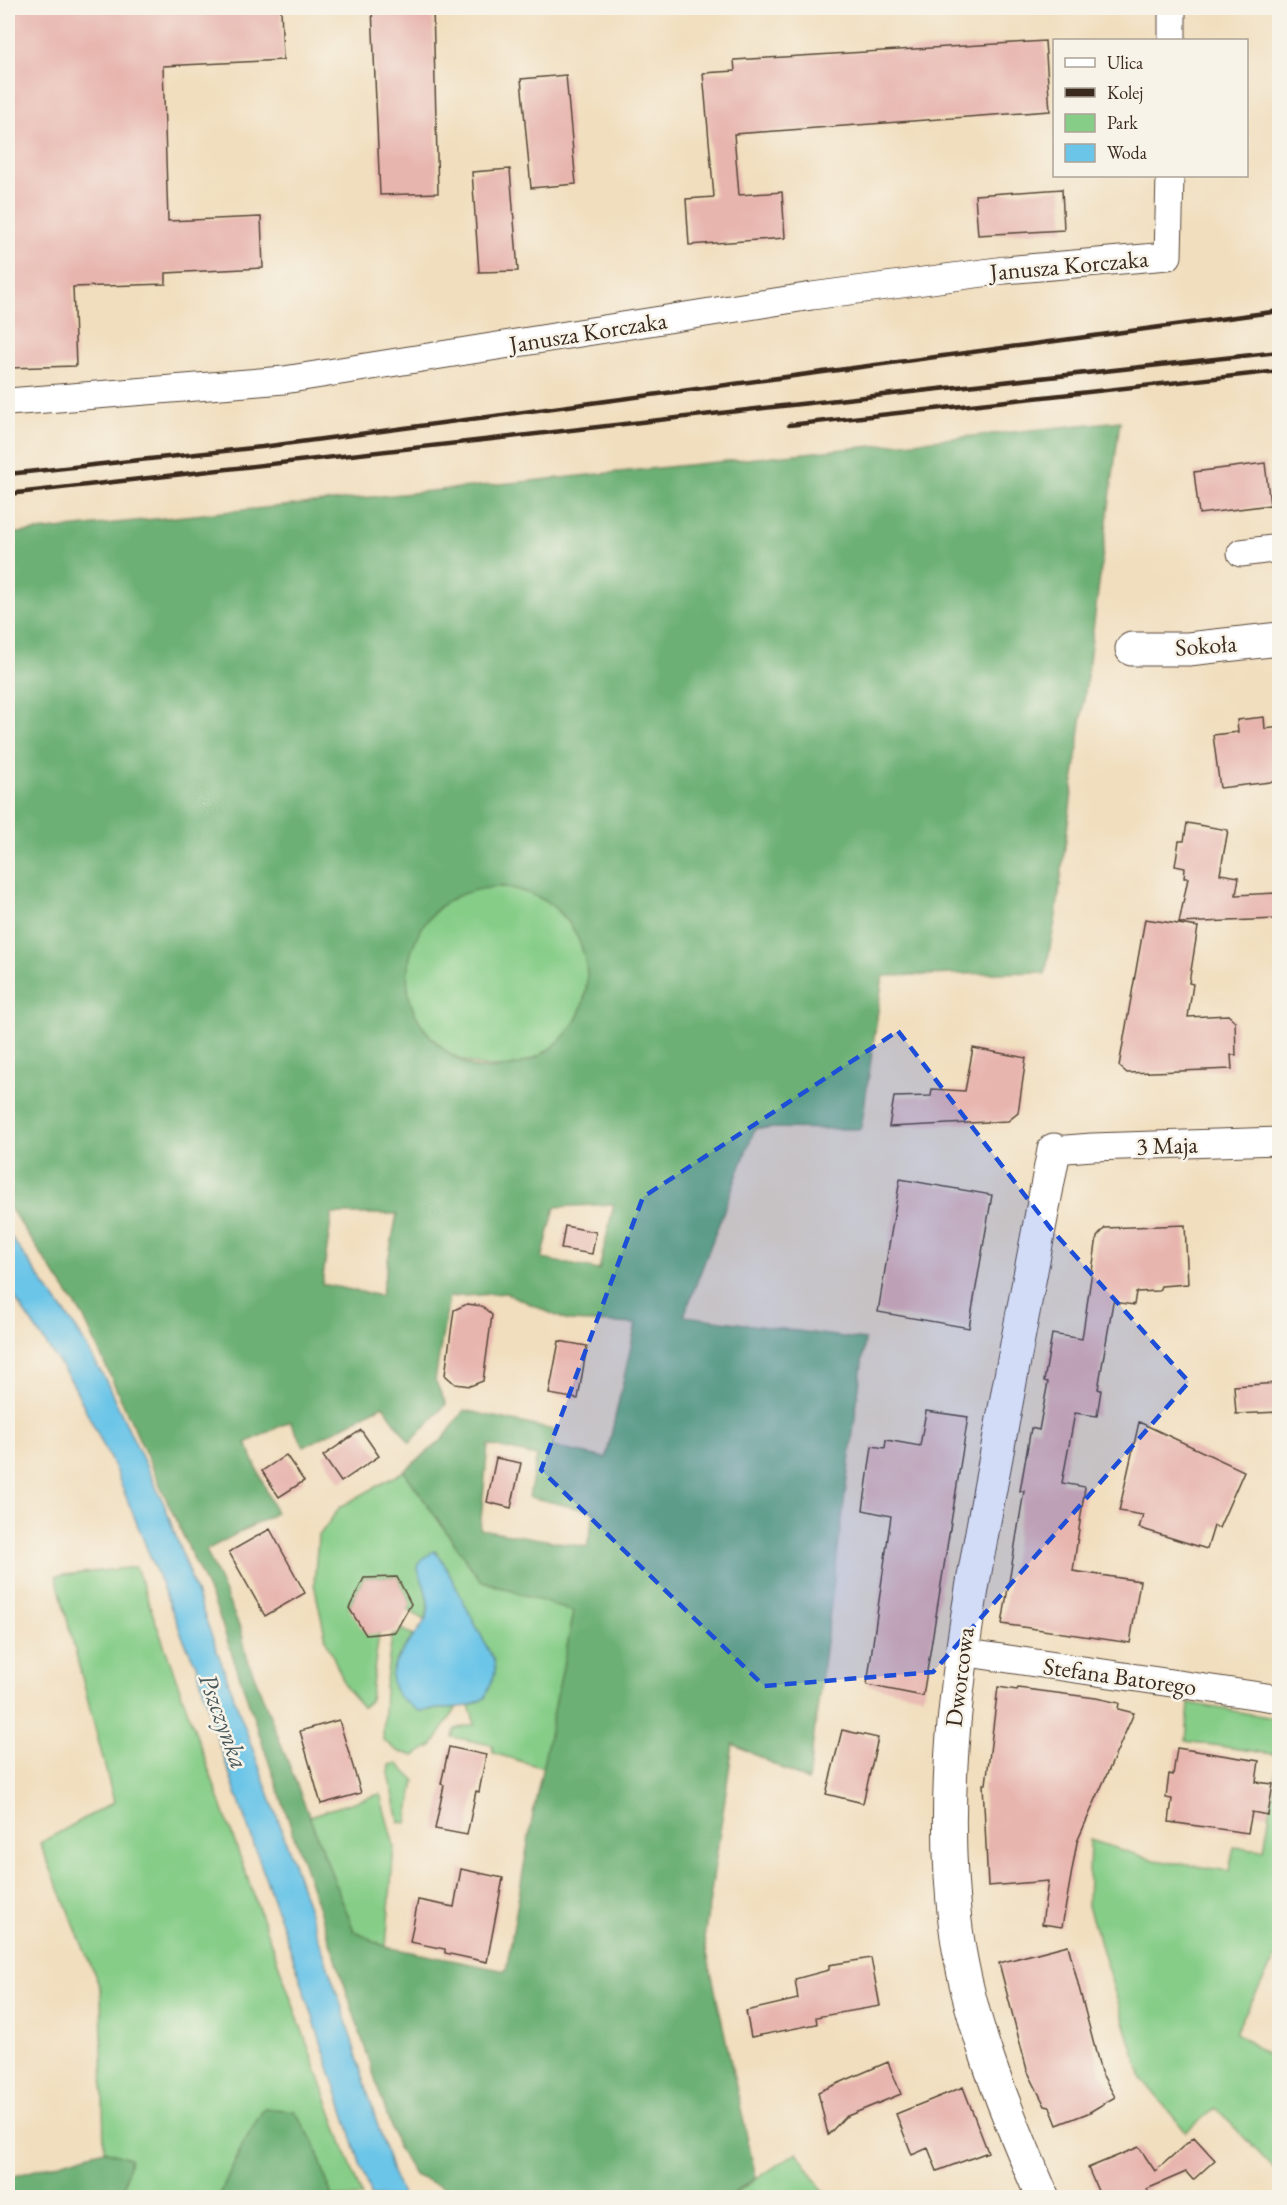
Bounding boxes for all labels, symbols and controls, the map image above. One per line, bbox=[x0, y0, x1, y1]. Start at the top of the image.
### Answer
legend bbox=[1053, 39, 1248, 177]
text: Ulica bbox=[1107, 51, 1144, 74]
text: Kolej bbox=[1107, 81, 1143, 104]
text: Park bbox=[1107, 111, 1138, 134]
text: Woda bbox=[1107, 141, 1148, 164]
street label: Janusza Korczaka bbox=[986, 243, 1150, 288]
street label: Janusza Korczaka bbox=[505, 304, 669, 360]
street label: Sokoła bbox=[1174, 627, 1238, 663]
street label: 3 Maja bbox=[1136, 1128, 1199, 1162]
street label: Dworcowa bbox=[938, 1625, 981, 1729]
street label: Stefana Batorego bbox=[1041, 1650, 1199, 1702]
water label: Pszczynka bbox=[191, 1668, 257, 1774]

